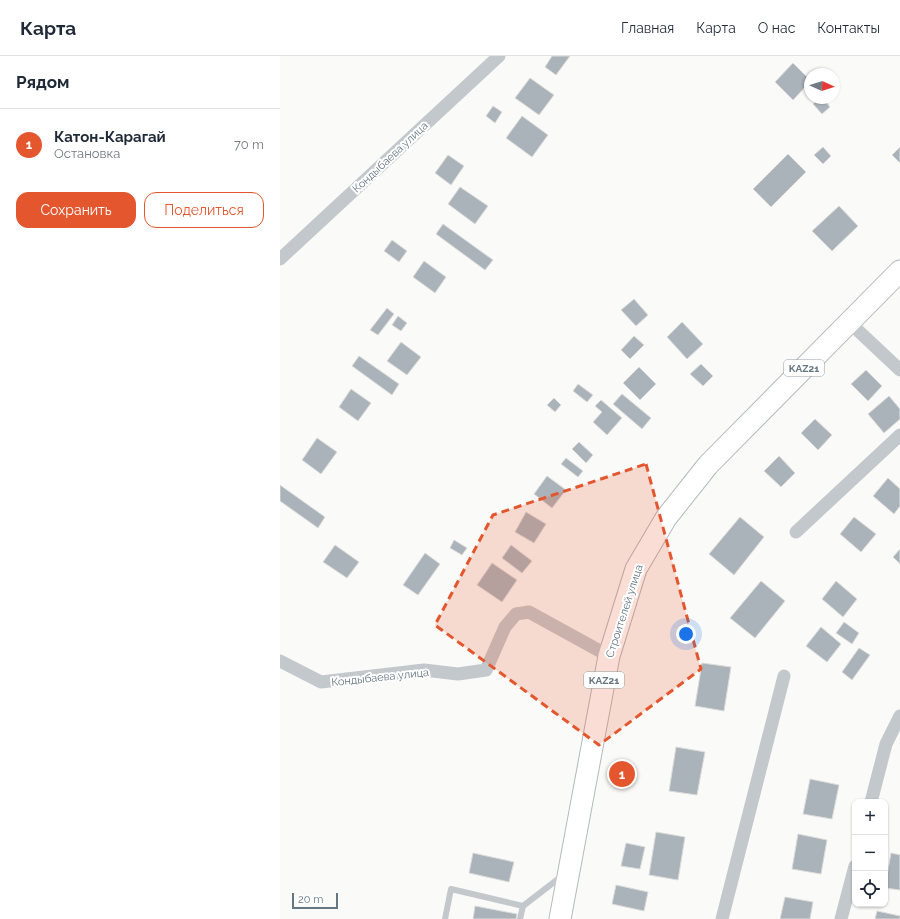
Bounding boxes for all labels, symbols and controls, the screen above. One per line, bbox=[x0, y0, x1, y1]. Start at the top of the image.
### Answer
text: Карта bbox=[20, 17, 76, 39]
text: Главная bbox=[621, 20, 674, 36]
text: Карта bbox=[696, 20, 736, 36]
text: О нас bbox=[758, 20, 795, 36]
text: Контакты bbox=[817, 20, 880, 36]
north arrow bbox=[804, 68, 840, 104]
text: Рядом bbox=[16, 72, 69, 92]
street label: Кондыбаева улица bbox=[350, 119, 431, 196]
text: Катон-Карагай bbox=[54, 128, 166, 146]
text: 1 bbox=[26, 137, 32, 152]
text: 70 m bbox=[234, 137, 264, 152]
text: Остановка bbox=[54, 146, 120, 161]
button: Сохранить bbox=[16, 192, 136, 228]
button: Поделиться bbox=[144, 192, 264, 228]
road number: KAZ21 bbox=[784, 360, 824, 376]
street label: Строителей улица bbox=[603, 563, 646, 659]
your location bbox=[676, 624, 696, 644]
street label: Кондыбаева улица bbox=[331, 666, 430, 689]
road number: KAZ21 bbox=[584, 672, 624, 688]
pin: 1 bbox=[609, 759, 635, 789]
map controls bbox=[852, 799, 888, 907]
button: + bbox=[852, 799, 888, 835]
button: − bbox=[852, 835, 888, 871]
button: locate bbox=[852, 871, 888, 907]
scale bar bbox=[292, 891, 338, 910]
text: 20 m bbox=[298, 893, 323, 906]

